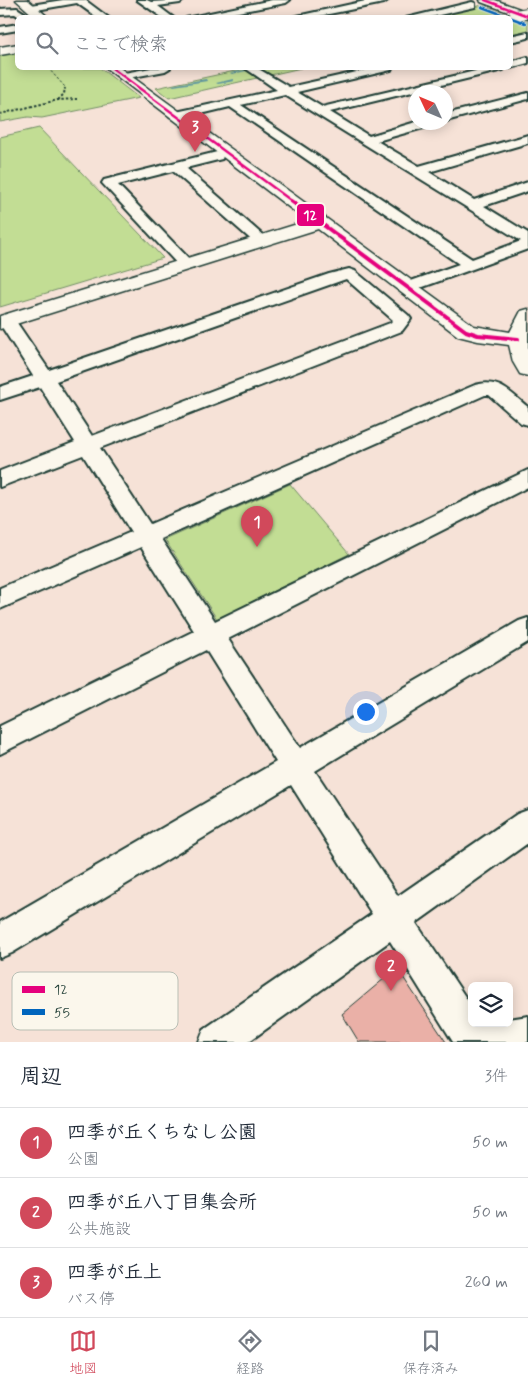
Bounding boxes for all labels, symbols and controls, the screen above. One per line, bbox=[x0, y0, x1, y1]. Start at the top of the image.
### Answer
search box bbox=[15, 15, 513, 70]
icon: search bbox=[33, 29, 61, 57]
text: ここで検索 bbox=[73, 32, 168, 57]
north arrow bbox=[408, 85, 453, 130]
pin: 3 bbox=[179, 111, 211, 152]
line badge: 12 bbox=[296, 203, 325, 227]
text: 12 bbox=[303, 207, 317, 225]
pin: 1 bbox=[241, 506, 273, 547]
your location bbox=[353, 699, 379, 725]
pin: 2 bbox=[375, 950, 407, 991]
legend bbox=[12, 972, 178, 1030]
text: 12 bbox=[54, 981, 68, 999]
map controls bbox=[468, 982, 513, 1027]
button: layers bbox=[468, 982, 513, 1027]
text: 55 bbox=[54, 1004, 70, 1022]
text: 周辺 bbox=[20, 1063, 62, 1091]
text: 3件 bbox=[485, 1066, 508, 1087]
text: 四季が丘くちなし公園 bbox=[67, 1120, 257, 1145]
text: 1 bbox=[32, 1132, 40, 1153]
text: 50 m bbox=[472, 1132, 508, 1153]
text: 公園 bbox=[67, 1149, 99, 1170]
text: 四季が丘八丁目集会所 bbox=[67, 1190, 257, 1215]
text: 2 bbox=[32, 1202, 40, 1223]
text: 50 m bbox=[472, 1202, 508, 1223]
text: 公共施設 bbox=[67, 1219, 131, 1240]
text: 四季が丘上 bbox=[67, 1260, 162, 1285]
text: 3 bbox=[32, 1272, 40, 1293]
text: 260 m bbox=[465, 1272, 508, 1293]
text: バス停 bbox=[67, 1289, 115, 1310]
tab: 地図 bbox=[69, 1327, 97, 1378]
tab: 経路 bbox=[236, 1327, 264, 1378]
tab: 保存済み bbox=[403, 1327, 459, 1378]

